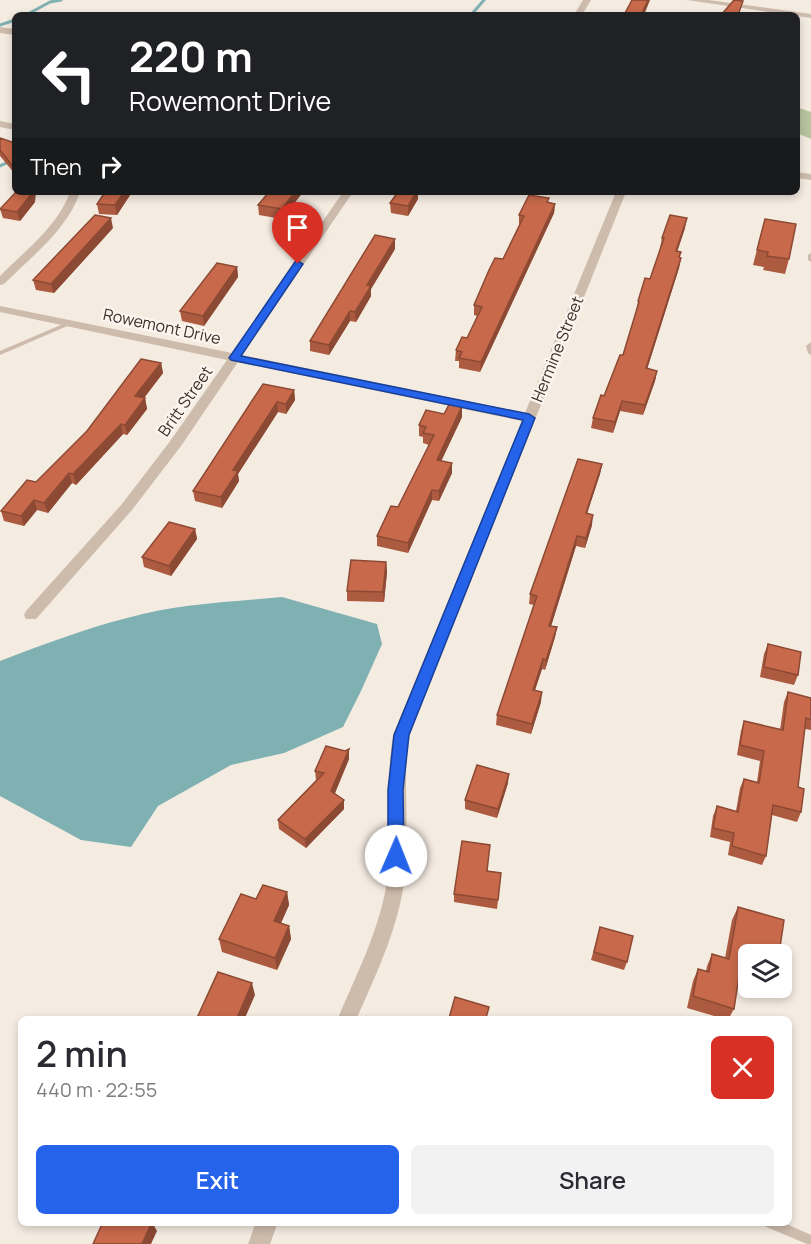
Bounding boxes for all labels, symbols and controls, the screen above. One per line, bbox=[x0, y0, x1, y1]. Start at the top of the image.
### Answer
text: 220 m bbox=[129, 27, 253, 85]
icon: left bbox=[30, 36, 108, 114]
text: Rowemont Drive bbox=[129, 82, 331, 119]
icon: right bbox=[94, 150, 127, 183]
text: Then bbox=[30, 152, 82, 182]
pin bbox=[272, 202, 323, 264]
icon: arrive bbox=[281, 211, 314, 244]
street label: Hermine Street bbox=[526, 293, 588, 405]
street label: Rowemont Drive bbox=[101, 303, 223, 349]
street label: Britt Street bbox=[153, 361, 217, 441]
position arrow bbox=[364, 824, 428, 888]
map controls bbox=[738, 944, 792, 998]
button: layers bbox=[738, 944, 792, 998]
text: 2 min bbox=[36, 1029, 128, 1078]
button: close bbox=[711, 1036, 774, 1099]
text: 440 m · 22:55 bbox=[36, 1076, 157, 1103]
button: Exit bbox=[36, 1145, 399, 1214]
button: Share bbox=[411, 1145, 774, 1214]

